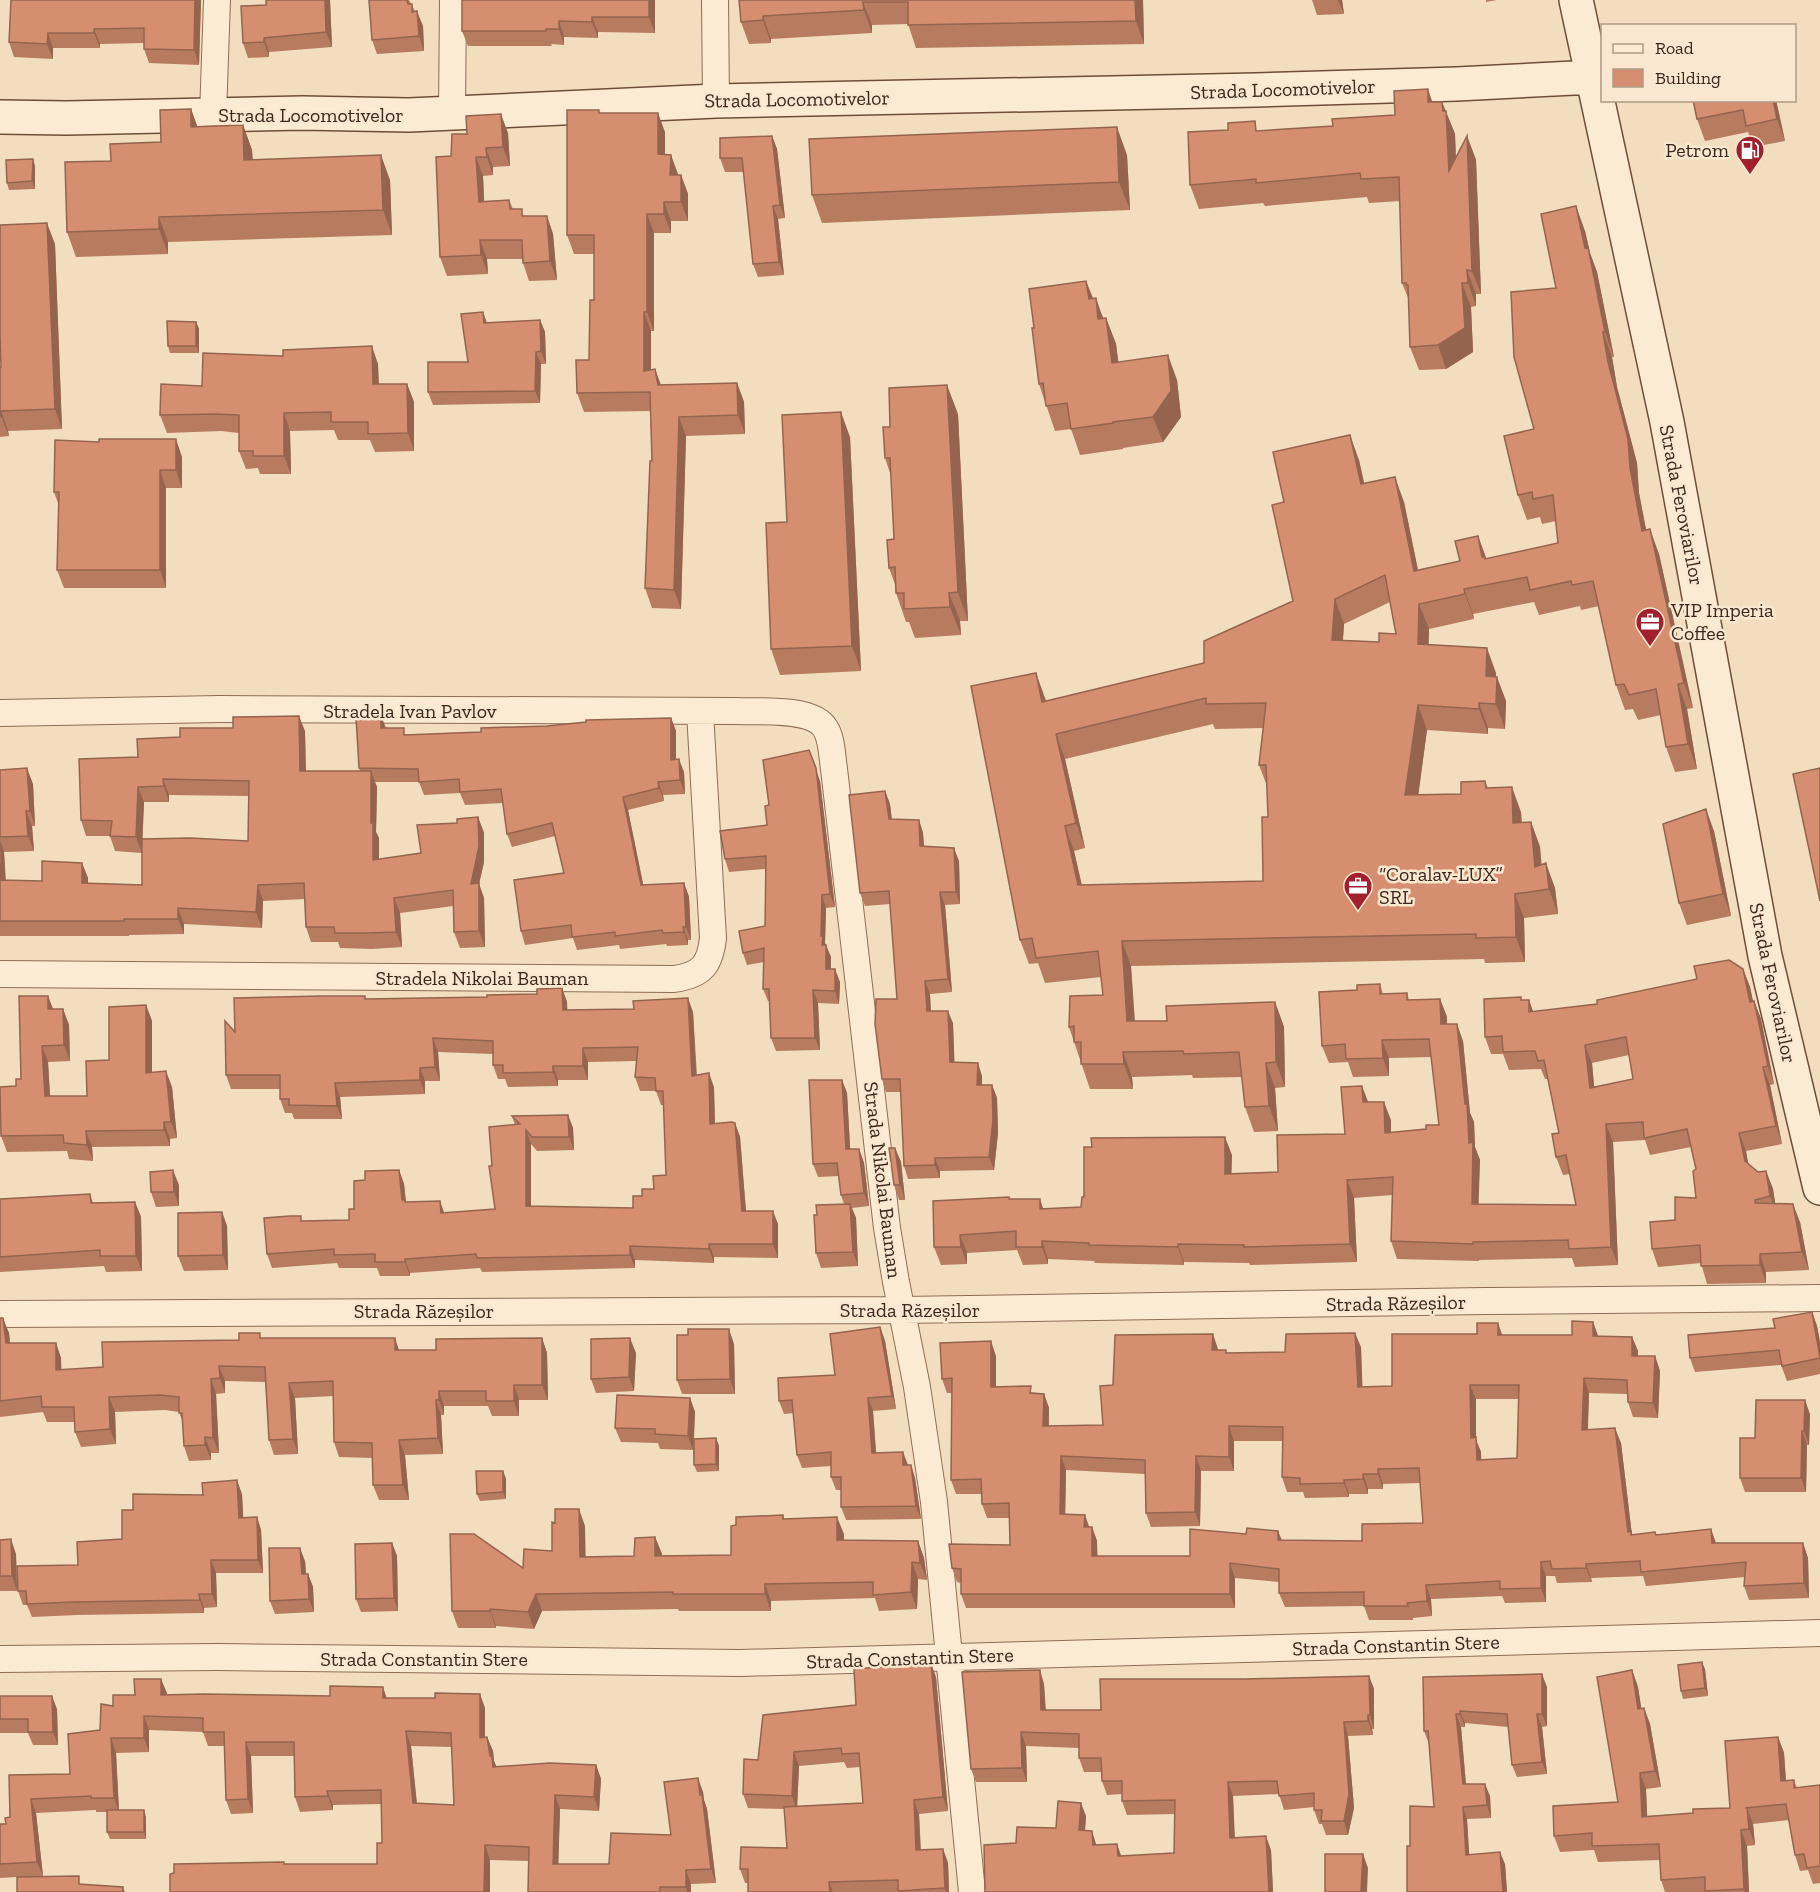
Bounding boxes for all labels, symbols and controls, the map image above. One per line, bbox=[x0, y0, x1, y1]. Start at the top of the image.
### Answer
legend bbox=[1601, 24, 1796, 102]
text: Road bbox=[1655, 37, 1694, 59]
text: Building bbox=[1655, 67, 1721, 89]
street label: Strada Locomotivelor bbox=[1190, 74, 1376, 104]
street label: Strada Locomotivelor bbox=[704, 85, 890, 113]
street label: Strada Locomotivelor bbox=[218, 103, 404, 127]
fuel station icon: Petrom bbox=[1734, 134, 1766, 176]
place label: Petrom bbox=[1665, 138, 1730, 162]
street label: Strada Feroviarilor bbox=[1655, 423, 1709, 587]
place label: VIP Imperia Coffee bbox=[1670, 598, 1774, 645]
office icon: VIP Imperia Coffee bbox=[1634, 606, 1666, 648]
street label: Stradela Ivan Pavlov bbox=[323, 699, 497, 723]
place label: “Coralav-LUX” SRL bbox=[1379, 862, 1503, 909]
office icon: “Coralav-LUX” SRL bbox=[1342, 870, 1374, 912]
street label: Strada Feroviarilor bbox=[1744, 901, 1802, 1065]
street label: Stradela Nikolai Bauman bbox=[376, 966, 589, 990]
street label: Strada Nikolai Bauman bbox=[859, 1080, 907, 1280]
street label: Strada Răzeșilor bbox=[1326, 1290, 1466, 1316]
street label: Strada Răzeșilor bbox=[840, 1298, 980, 1322]
street label: Strada Răzeșilor bbox=[354, 1299, 494, 1323]
street label: Strada Constantin Stere bbox=[1292, 1629, 1500, 1661]
street label: Strada Constantin Stere bbox=[806, 1642, 1014, 1674]
street label: Strada Constantin Stere bbox=[320, 1647, 528, 1671]

